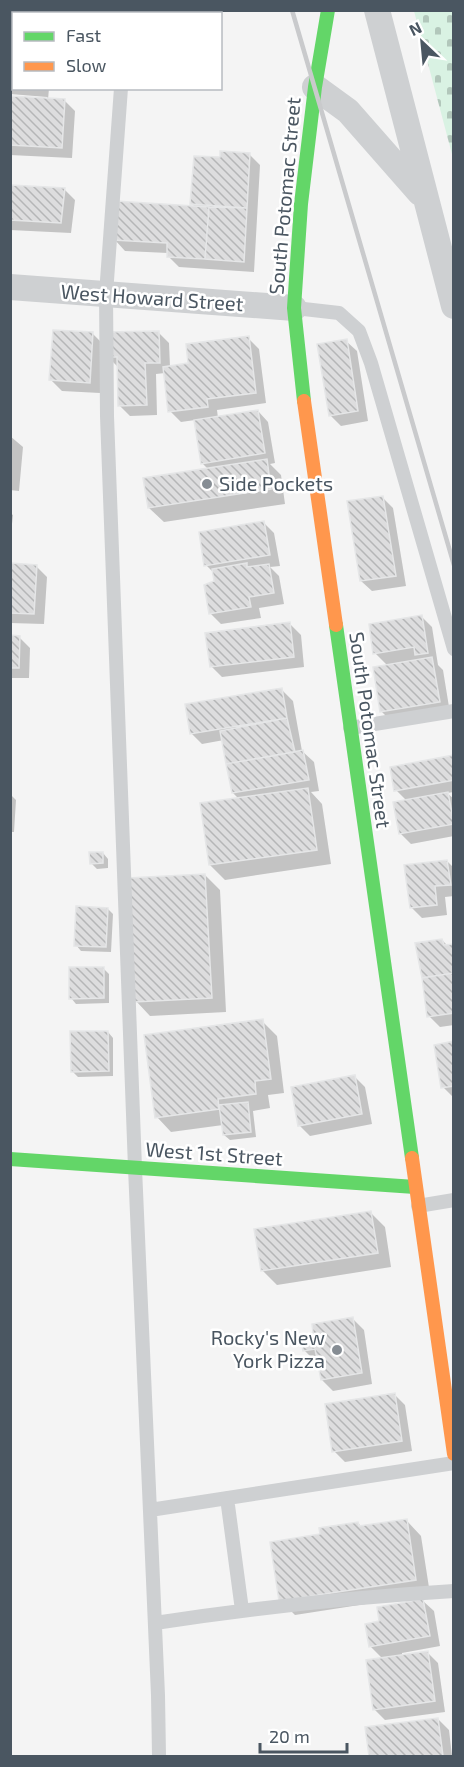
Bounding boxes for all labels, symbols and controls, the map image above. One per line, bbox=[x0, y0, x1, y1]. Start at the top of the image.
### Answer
legend bbox=[12, 12, 222, 90]
north arrow bbox=[392, 12, 452, 72]
text: N bbox=[406, 17, 425, 39]
text: Fast bbox=[66, 24, 101, 46]
text: Slow bbox=[66, 54, 107, 76]
street label: South Potomac Street bbox=[263, 96, 305, 296]
street label: West Howard Street bbox=[60, 279, 245, 315]
place label: Side Pockets bbox=[219, 471, 333, 495]
marker: Side Pockets bbox=[200, 477, 214, 491]
street label: South Potomac Street bbox=[345, 630, 397, 830]
street label: West 1st Street bbox=[145, 1136, 284, 1170]
place label: Rocky's New York Pizza bbox=[211, 1325, 325, 1372]
marker: Rocky's New York Pizza bbox=[330, 1343, 344, 1357]
scale bar bbox=[260, 1716, 347, 1754]
text: 20 m bbox=[269, 1725, 310, 1747]

